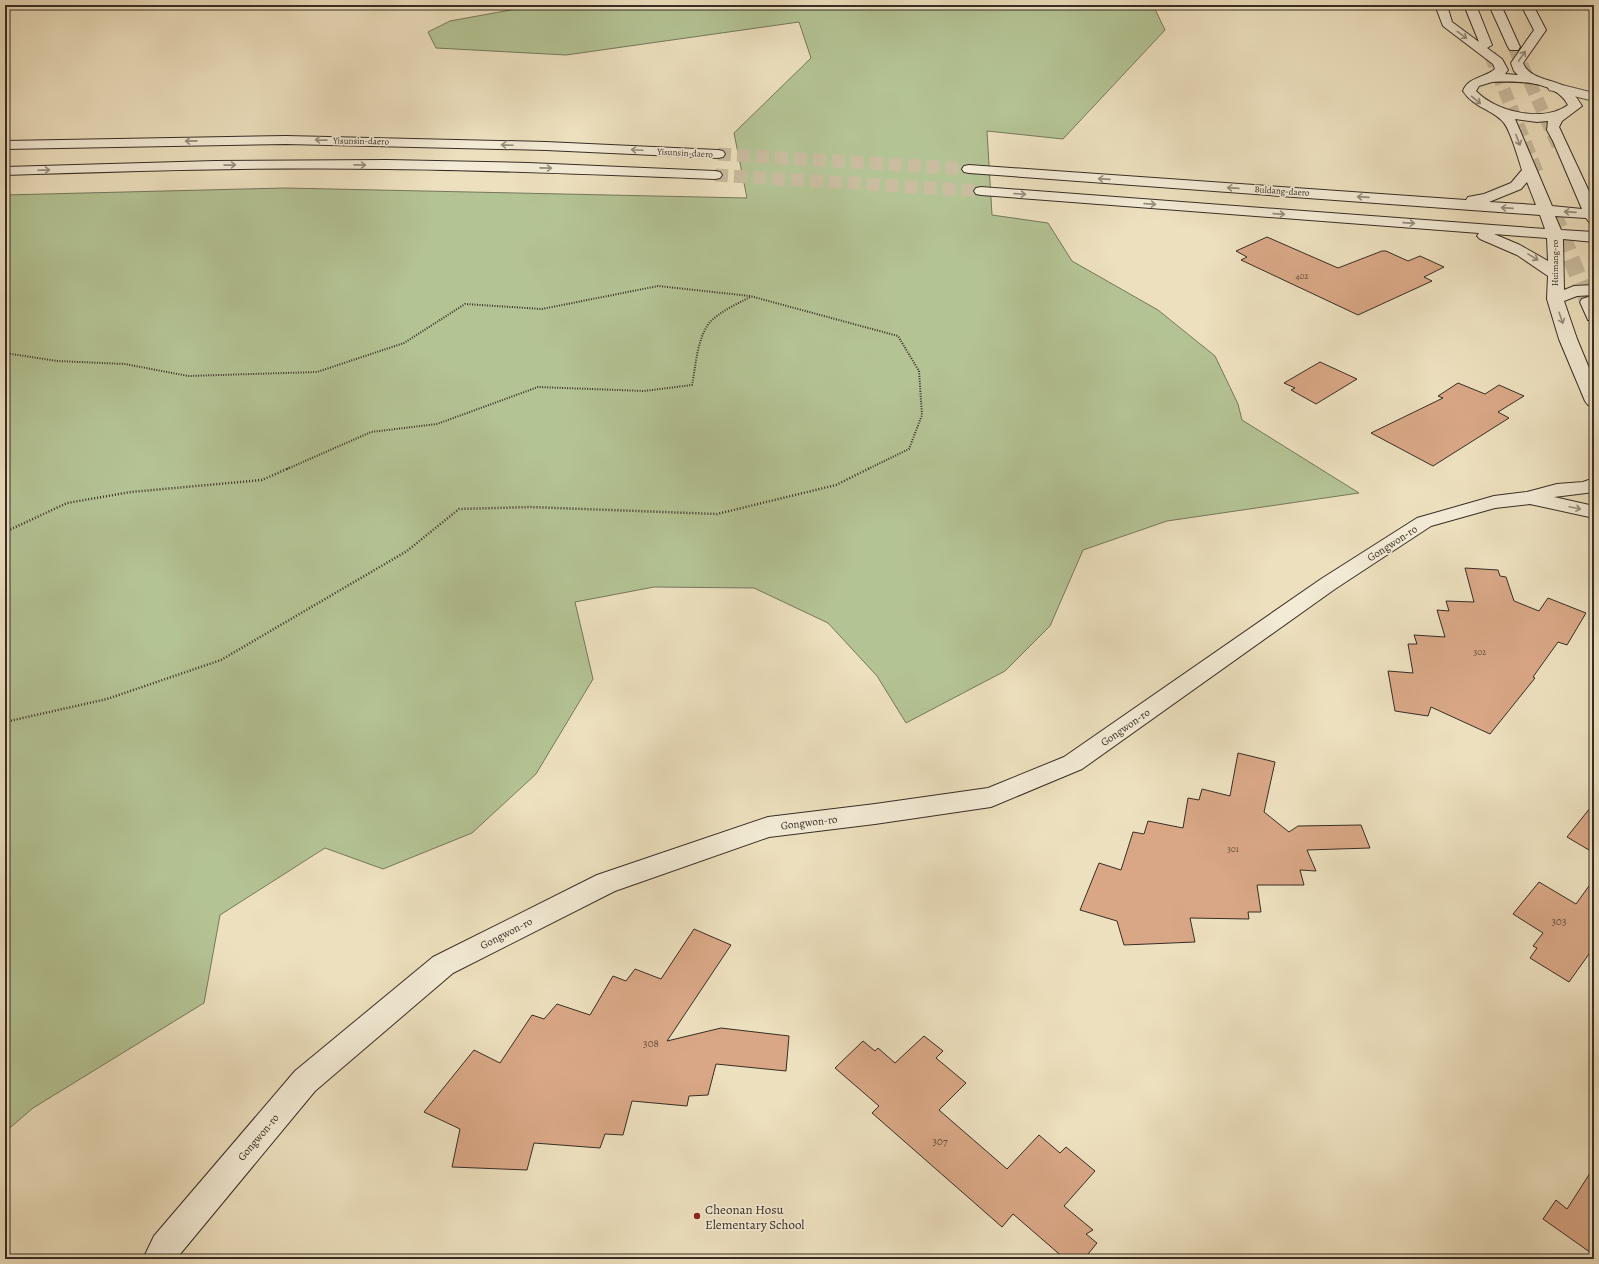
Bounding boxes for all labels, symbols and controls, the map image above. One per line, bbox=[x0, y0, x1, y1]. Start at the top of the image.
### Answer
one-way arrow bbox=[1457, 31, 1468, 39]
one-way arrow bbox=[1518, 51, 1526, 62]
one-way arrow bbox=[1471, 95, 1482, 104]
one-way arrow bbox=[1514, 133, 1522, 145]
street label: Yisunsin-daero bbox=[332, 134, 390, 147]
one-way arrow bbox=[315, 136, 328, 144]
one-way arrow bbox=[185, 137, 198, 145]
one-way arrow bbox=[501, 141, 514, 149]
street label: Yisunsin-daero bbox=[656, 145, 714, 160]
one-way arrow bbox=[631, 147, 644, 154]
one-way arrow bbox=[223, 161, 236, 169]
one-way arrow bbox=[353, 161, 366, 168]
one-way arrow bbox=[539, 164, 552, 172]
one-way arrow bbox=[37, 166, 50, 173]
one-way arrow bbox=[1098, 175, 1111, 182]
street label: Buldang-daero bbox=[1254, 183, 1310, 199]
one-way arrow bbox=[1227, 184, 1240, 191]
one-way arrow bbox=[1013, 191, 1026, 198]
one-way arrow bbox=[1357, 194, 1370, 201]
one-way arrow bbox=[1143, 200, 1156, 207]
one-way arrow bbox=[1501, 204, 1514, 211]
one-way arrow bbox=[1564, 209, 1577, 216]
one-way arrow bbox=[1272, 210, 1285, 217]
one-way arrow bbox=[1402, 220, 1415, 227]
street label: Huimang-ro bbox=[1549, 239, 1561, 286]
one-way arrow bbox=[1527, 253, 1538, 261]
house number: 402 bbox=[1295, 270, 1309, 282]
one-way arrow bbox=[1558, 311, 1565, 324]
one-way arrow bbox=[1568, 504, 1581, 512]
street label: Gongwon-ro bbox=[1364, 521, 1421, 565]
house number: 302 bbox=[1474, 646, 1487, 658]
street label: Gongwon-ro bbox=[1098, 705, 1153, 750]
street label: Gongwon-ro bbox=[780, 812, 839, 833]
house number: 301 bbox=[1227, 843, 1239, 855]
street label: Gongwon-ro bbox=[477, 914, 535, 953]
house number: 303 bbox=[1551, 914, 1567, 929]
house number: 308 bbox=[643, 1036, 659, 1051]
street label: Gongwon-ro bbox=[234, 1110, 283, 1164]
house number: 307 bbox=[932, 1134, 948, 1149]
place label: Cheonan Hosu Elementary School bbox=[705, 1201, 805, 1233]
marker: Cheonan Hosu Elementary School bbox=[692, 1211, 702, 1221]

